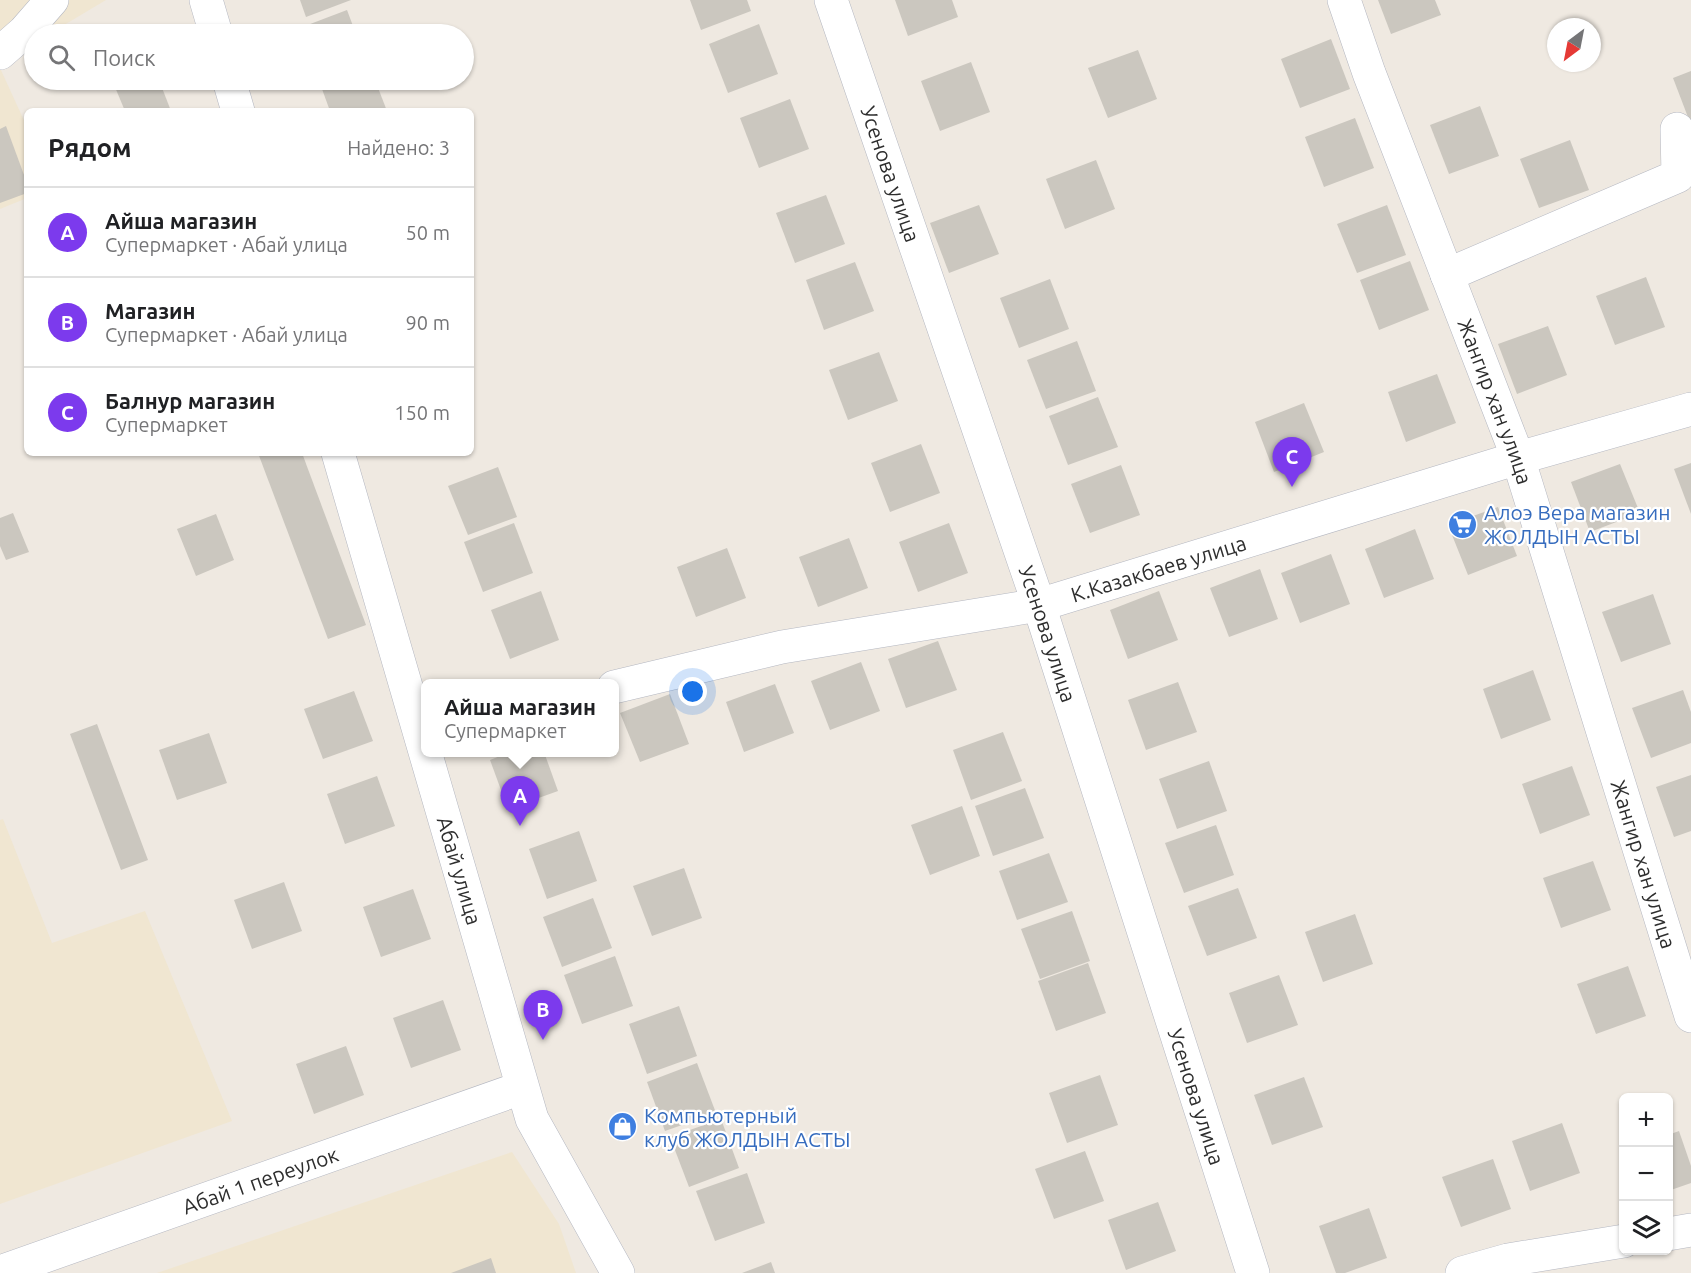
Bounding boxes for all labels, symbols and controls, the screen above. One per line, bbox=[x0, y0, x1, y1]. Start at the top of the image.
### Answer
north arrow bbox=[1547, 18, 1601, 72]
search box bbox=[24, 24, 474, 90]
icon: search bbox=[45, 41, 78, 74]
text: Поиск bbox=[93, 45, 156, 70]
street label: Усенова улица bbox=[856, 103, 925, 245]
text: Рядом bbox=[48, 133, 132, 162]
text: Найдено: 3 bbox=[347, 136, 450, 159]
text: Айша магазин bbox=[105, 208, 257, 233]
text: A bbox=[60, 221, 75, 244]
text: 50 m bbox=[406, 221, 450, 244]
text: Супермаркет · Абай улица bbox=[105, 233, 348, 256]
text: Магазин bbox=[105, 298, 195, 323]
text: B bbox=[61, 311, 74, 334]
text: 90 m bbox=[406, 311, 450, 334]
street label: Жангир хан улица bbox=[1453, 315, 1537, 487]
text: Супермаркет · Абай улица bbox=[105, 323, 348, 346]
text: Балнур магазин bbox=[105, 388, 275, 413]
text: C bbox=[61, 401, 74, 424]
text: 150 m bbox=[394, 401, 450, 424]
text: Супермаркет bbox=[105, 413, 228, 436]
pin: C bbox=[1272, 438, 1312, 487]
place label: Алоэ Вера магазин ЖОЛДЫН АСТЫ bbox=[1484, 500, 1670, 548]
supermarket icon: Алоэ Вера магазин ЖОЛДЫН АСТЫ bbox=[1447, 508, 1479, 540]
street label: К.Казакбаев улица bbox=[1068, 530, 1249, 607]
street label: Усенова улица bbox=[1014, 563, 1081, 705]
your location bbox=[678, 677, 707, 706]
popup bbox=[421, 679, 619, 757]
text: Айша магазин bbox=[444, 694, 596, 719]
text: Супермаркет bbox=[444, 719, 566, 742]
pin: A bbox=[500, 776, 540, 826]
street label: Жангир хан улица bbox=[1606, 777, 1681, 951]
street label: Абай улица bbox=[433, 814, 487, 928]
pin: B bbox=[524, 990, 562, 1040]
street label: Усенова улица bbox=[1163, 1025, 1230, 1168]
map controls bbox=[1619, 1093, 1673, 1255]
button: + bbox=[1619, 1093, 1673, 1147]
place label: Компьютерный клуб ЖОЛДЫН АСТЫ bbox=[644, 1103, 850, 1151]
shop icon: Компьютерный клуб ЖОЛДЫН АСТЫ bbox=[607, 1111, 639, 1143]
street label: Абай 1 переулок bbox=[179, 1142, 341, 1219]
button: − bbox=[1619, 1147, 1673, 1201]
button: layers bbox=[1619, 1201, 1673, 1255]

